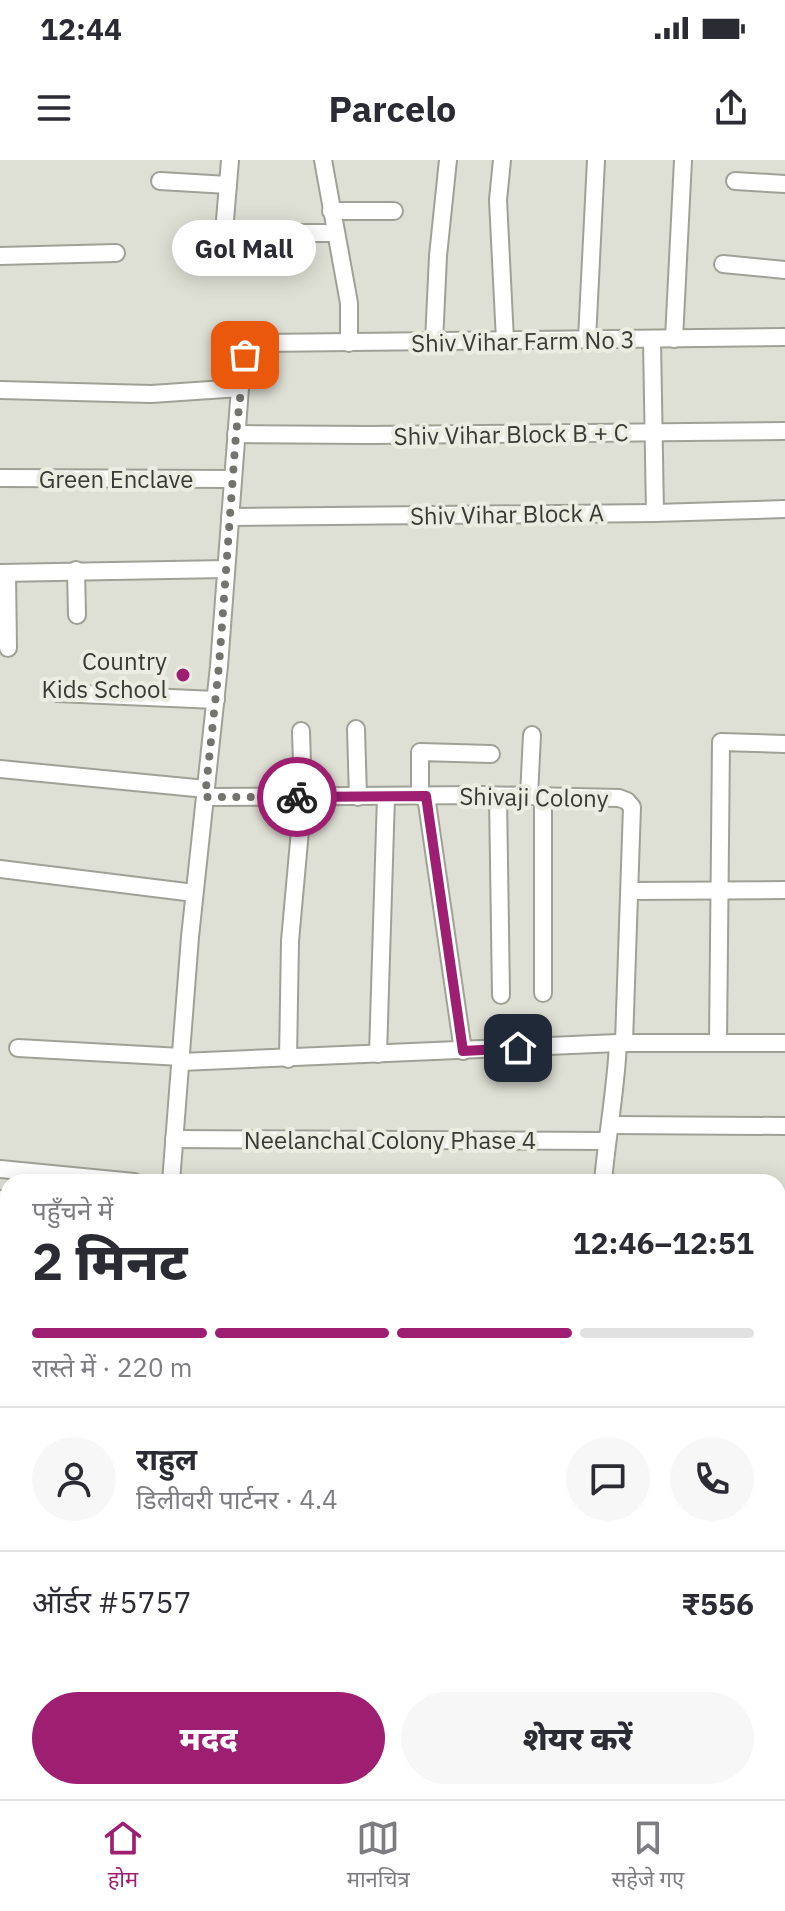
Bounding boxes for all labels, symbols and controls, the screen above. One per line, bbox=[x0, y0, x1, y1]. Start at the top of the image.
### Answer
text: 12:44 bbox=[40, 9, 122, 48]
text: Parcelo bbox=[329, 85, 456, 132]
icon: menu bbox=[32, 86, 76, 130]
icon: share bbox=[709, 86, 753, 130]
callout: Gol Mall bbox=[173, 219, 317, 275]
text: Gol Mall bbox=[194, 231, 294, 265]
pin bbox=[211, 321, 279, 389]
street label: Shiv Vihar Farm No 3 bbox=[411, 323, 635, 359]
icon: bag bbox=[223, 333, 267, 377]
street label: Shiv Vihar Block B + C bbox=[393, 416, 629, 452]
street label: Green Enclave bbox=[39, 463, 193, 495]
street label: Shiv Vihar Block A bbox=[410, 496, 604, 532]
place label: Country Kids School bbox=[41, 645, 167, 705]
marker: Country Kids School bbox=[174, 666, 192, 684]
courier bbox=[257, 757, 337, 837]
icon: bike bbox=[275, 775, 319, 819]
street label: Shivaji Colony bbox=[459, 780, 609, 814]
pin bbox=[484, 1014, 552, 1082]
icon: home bbox=[496, 1026, 540, 1070]
street label: Neelanchal Colony Phase 4 bbox=[244, 1124, 536, 1156]
text: पहुँचने में bbox=[32, 1193, 113, 1227]
text: 12:46–12:51 bbox=[573, 1223, 754, 1262]
text: 2 मिनट bbox=[32, 1227, 187, 1294]
text: रास्ते में · 220 m bbox=[32, 1350, 192, 1384]
button: person bbox=[32, 1437, 116, 1521]
button: chat bbox=[566, 1437, 650, 1521]
button: phone bbox=[670, 1437, 754, 1521]
text: राहुल bbox=[136, 1439, 197, 1478]
text: डिलीवरी पार्टनर · 4.4 bbox=[136, 1482, 338, 1516]
text: ऑर्डर #5757 bbox=[32, 1582, 191, 1621]
text: ₹556 bbox=[681, 1584, 754, 1623]
button: मदद bbox=[32, 1692, 385, 1784]
button: शेयर करें bbox=[401, 1692, 754, 1784]
tab: होम bbox=[101, 1816, 145, 1896]
tab: मानचित्र bbox=[347, 1816, 410, 1896]
tab: सहेजे गए bbox=[611, 1816, 684, 1896]

